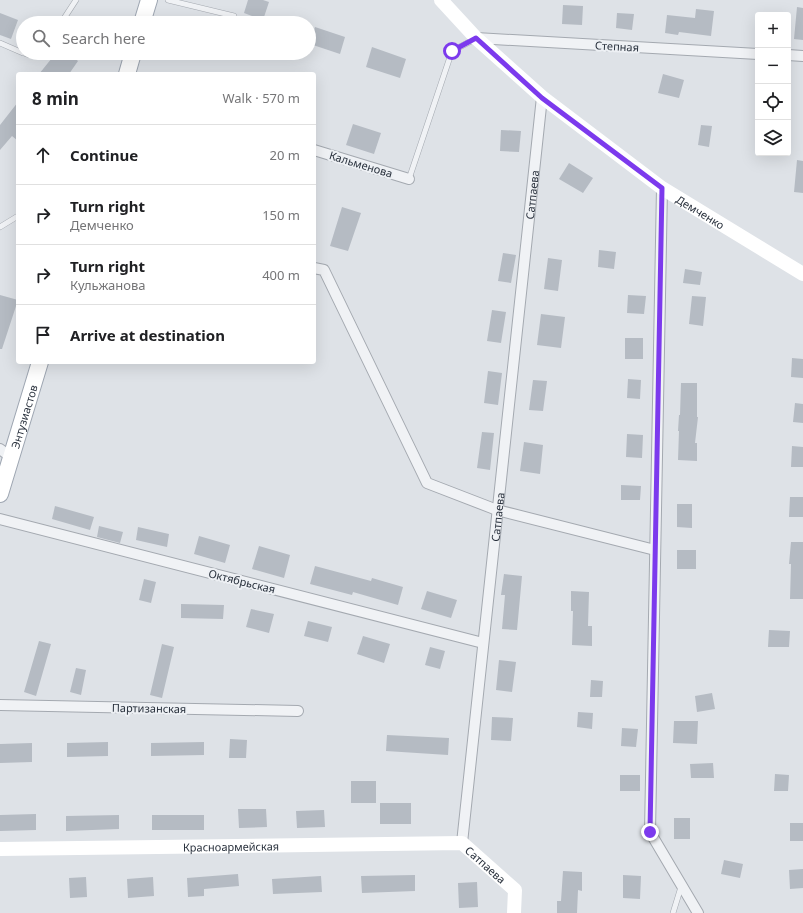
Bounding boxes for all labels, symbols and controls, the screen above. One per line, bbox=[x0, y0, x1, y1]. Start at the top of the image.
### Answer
map controls bbox=[755, 12, 791, 156]
button: + bbox=[755, 12, 791, 48]
search box bbox=[16, 16, 316, 60]
icon: search bbox=[30, 27, 52, 49]
text: Search here bbox=[62, 28, 145, 48]
street label: Степная bbox=[595, 37, 639, 55]
route start bbox=[443, 42, 461, 60]
button: − bbox=[755, 48, 791, 84]
button: locate bbox=[755, 84, 791, 120]
text: 8 min bbox=[32, 87, 79, 110]
text: Walk · 570 m bbox=[222, 89, 300, 107]
button: layers bbox=[755, 120, 791, 156]
icon: ahead bbox=[32, 144, 54, 166]
text: Continue bbox=[70, 145, 138, 165]
text: 20 m bbox=[270, 146, 300, 164]
street label: Кальменова bbox=[328, 147, 394, 181]
street label: Сатпаева bbox=[521, 169, 542, 220]
street label: Демченко bbox=[674, 191, 728, 232]
text: Turn right bbox=[70, 196, 145, 216]
icon: right bbox=[32, 204, 54, 226]
text: 150 m bbox=[262, 206, 300, 224]
text: Демченко bbox=[70, 216, 134, 234]
text: Turn right bbox=[70, 256, 145, 276]
icon: right bbox=[32, 264, 54, 286]
text: 400 m bbox=[262, 266, 300, 284]
text: Кульжанова bbox=[70, 276, 146, 294]
icon: arrive bbox=[32, 324, 54, 346]
text: Arrive at destination bbox=[70, 325, 225, 345]
street label: Энтузиастов bbox=[7, 383, 40, 450]
street label: Сатпаева bbox=[487, 492, 507, 542]
street label: Октябрьская bbox=[207, 565, 277, 597]
street label: Партизанская bbox=[112, 700, 186, 716]
route end bbox=[641, 823, 659, 841]
street label: Красноармейская bbox=[183, 838, 279, 854]
street label: Сатпаева bbox=[462, 842, 509, 886]

